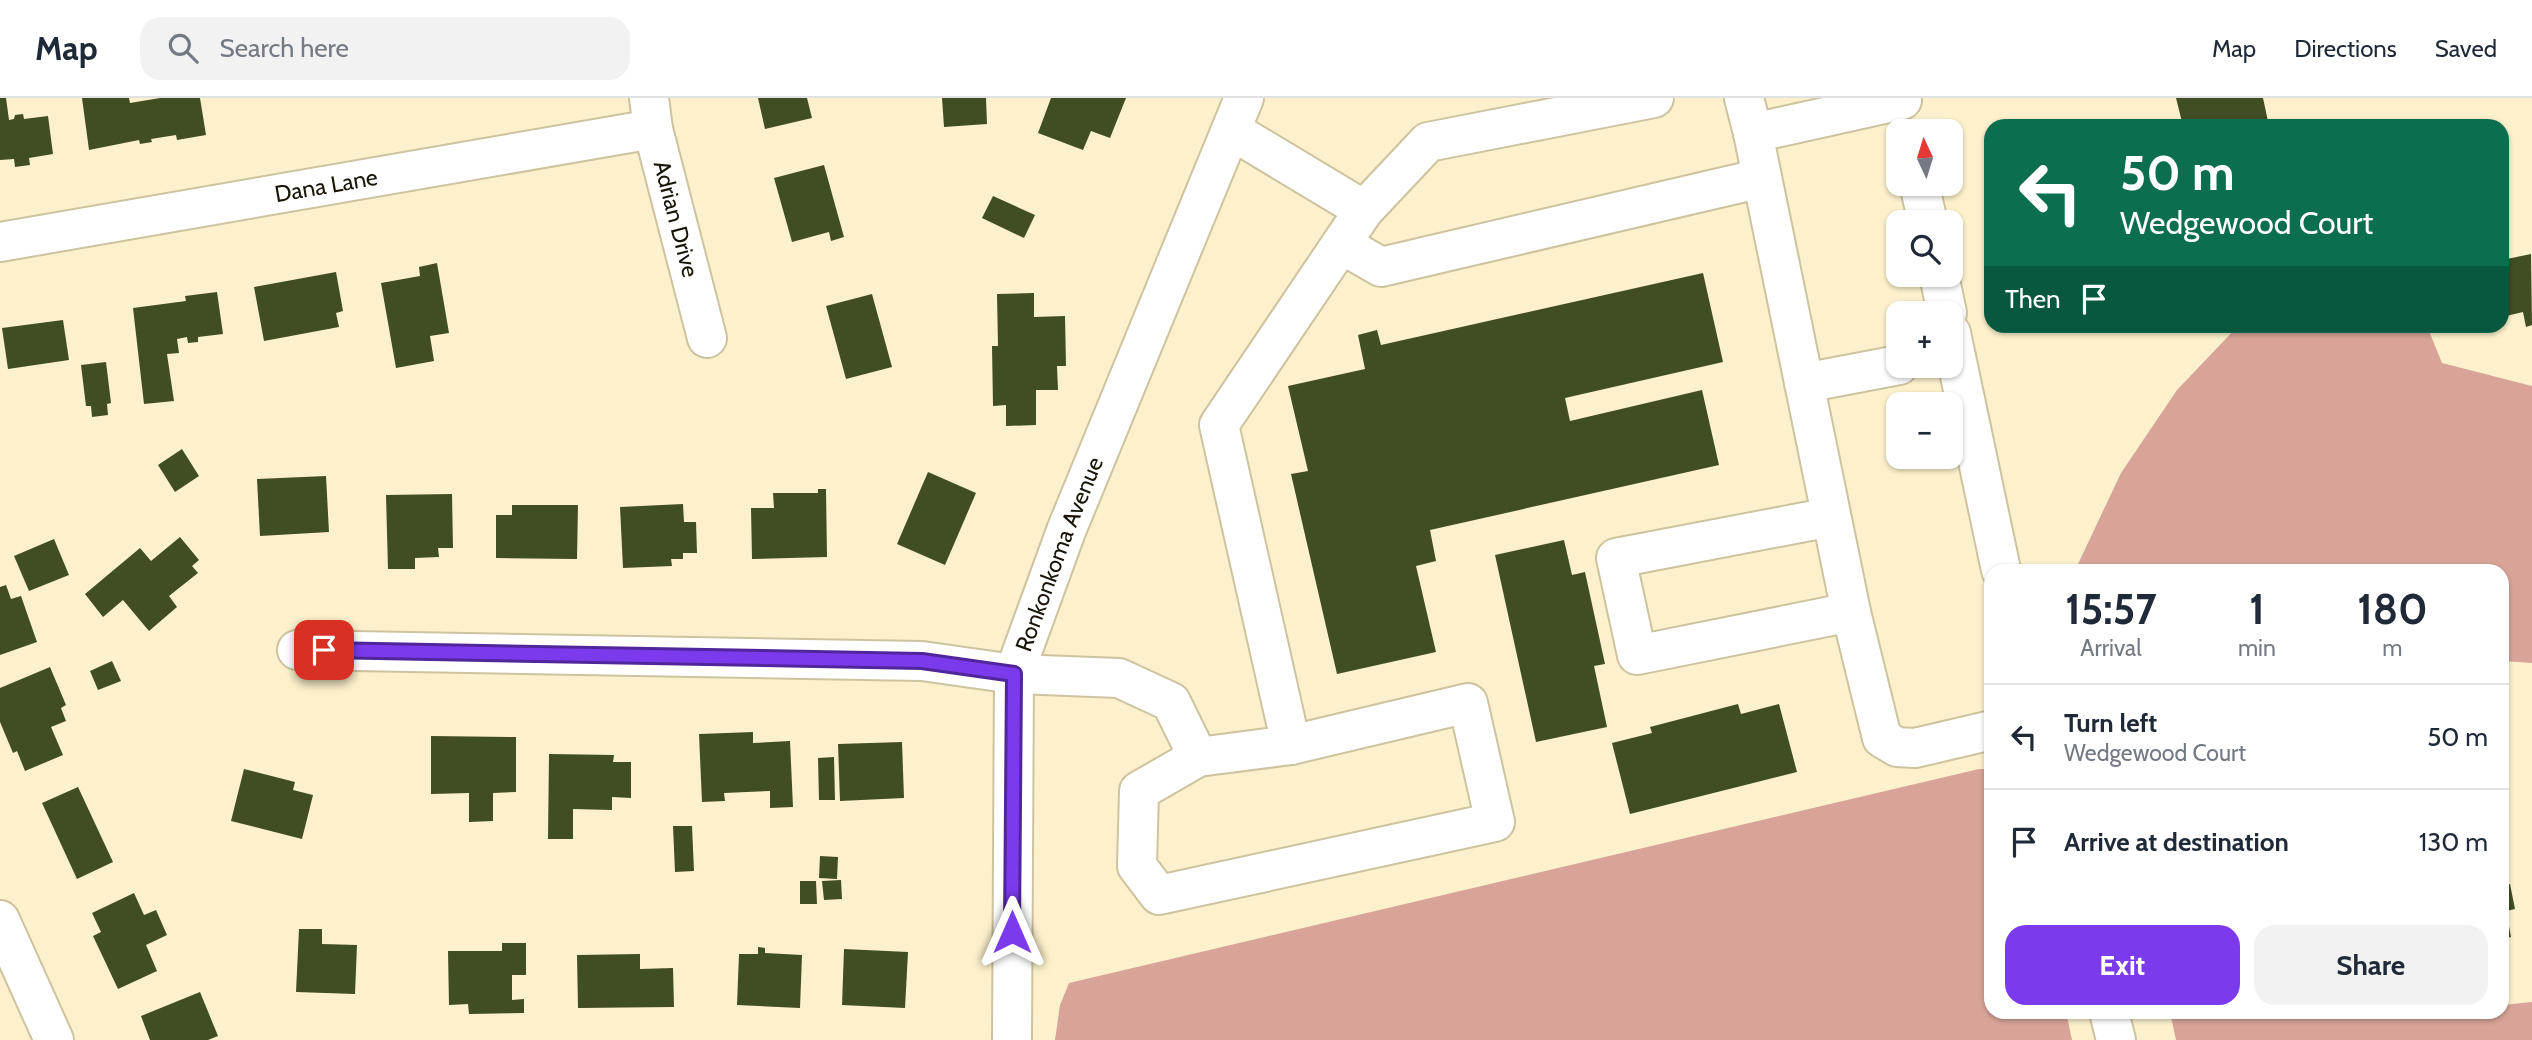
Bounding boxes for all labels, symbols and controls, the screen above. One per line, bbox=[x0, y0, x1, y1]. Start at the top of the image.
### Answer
search box bbox=[140, 17, 630, 80]
text: Map bbox=[35, 28, 98, 68]
icon: search bbox=[164, 29, 202, 67]
text: Search here bbox=[220, 32, 349, 64]
text: Map bbox=[2212, 34, 2256, 63]
text: Directions bbox=[2294, 34, 2397, 63]
text: Saved bbox=[2435, 34, 2497, 63]
north arrow bbox=[1886, 119, 1964, 196]
map controls bbox=[1886, 119, 1963, 469]
text: 50 m bbox=[2120, 143, 2235, 202]
icon: left bbox=[2005, 147, 2096, 238]
street label: Adrian Drive bbox=[648, 157, 705, 280]
street label: Dana Lane bbox=[273, 163, 380, 208]
text: Wedgewood Court bbox=[2120, 203, 2373, 242]
button: search bbox=[1886, 210, 1963, 287]
icon: arrive bbox=[2075, 280, 2113, 318]
text: Then bbox=[2005, 283, 2061, 315]
button: + bbox=[1886, 301, 1963, 378]
button: − bbox=[1886, 392, 1963, 469]
street label: Ronkonkoma Avenue bbox=[1009, 453, 1109, 655]
text: 15:57 bbox=[2065, 583, 2157, 635]
text: 1 bbox=[2249, 583, 2265, 635]
text: 180 bbox=[2357, 583, 2428, 635]
pin bbox=[294, 620, 354, 680]
icon: arrive bbox=[305, 631, 343, 669]
text: Arrival bbox=[2080, 634, 2142, 662]
text: min bbox=[2238, 634, 2276, 662]
text: m bbox=[2382, 634, 2403, 662]
text: Turn left bbox=[2064, 707, 2157, 739]
icon: left bbox=[2005, 718, 2043, 756]
text: 50 m bbox=[2427, 721, 2488, 753]
text: Wedgewood Court bbox=[2064, 739, 2246, 767]
icon: arrive bbox=[2005, 823, 2043, 861]
text: Arrive at destination bbox=[2064, 826, 2289, 858]
text: 130 m bbox=[2419, 826, 2488, 858]
position arrow bbox=[975, 895, 1049, 969]
button: Exit bbox=[2005, 925, 2240, 1005]
button: Share bbox=[2254, 925, 2488, 1005]

